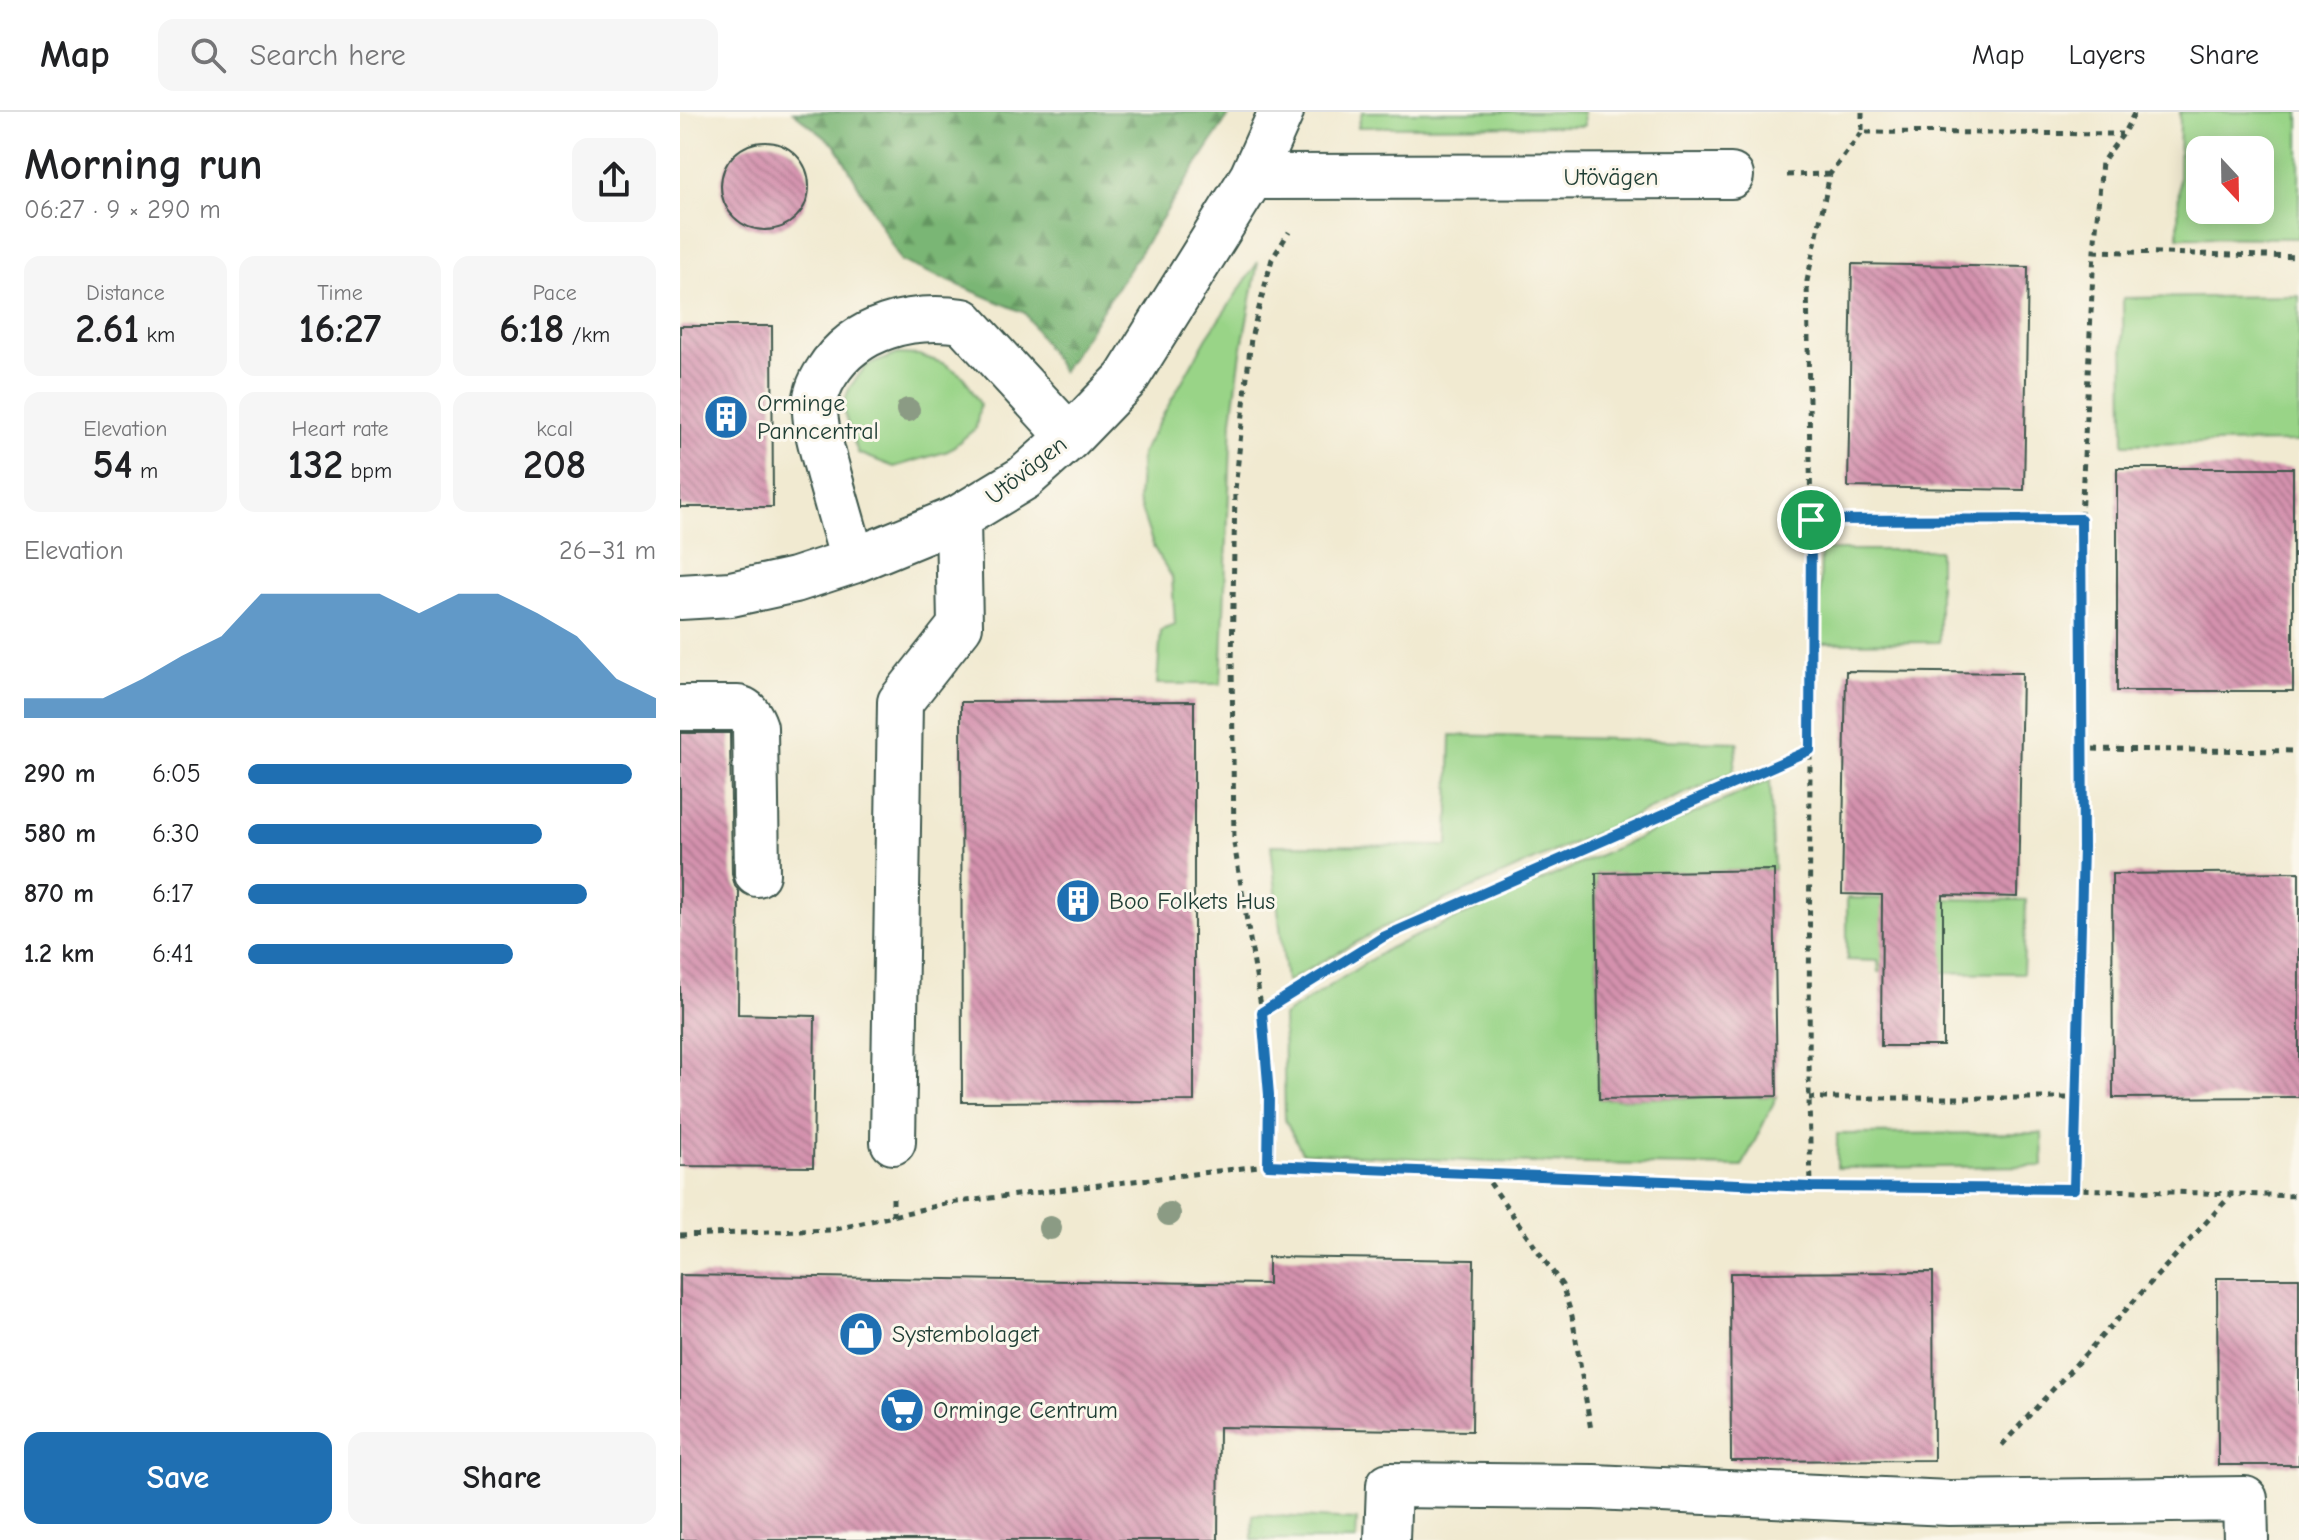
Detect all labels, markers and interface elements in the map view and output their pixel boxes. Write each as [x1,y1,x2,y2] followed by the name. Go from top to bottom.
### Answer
[158,19,718,91] search box
[40,33,110,77] text: Map
[186,33,230,77] icon: search
[250,38,406,73] text: Search here
[1972,39,2025,71] text: Map
[2069,39,2145,71] text: Layers
[2189,39,2259,71] text: Share
[2186,136,2274,224] north arrow
[2186,136,2274,224] map controls
[572,138,656,222] button: share
[24,139,263,190] text: Morning run
[1563,163,1659,191] street label: Utövägen
[24,195,221,225] text: 06:27 · 9 × 290 m
[86,280,165,306] text: Distance
[317,280,363,306] text: Time
[532,280,577,306] text: Pace
[75,306,139,352] text: 2.61
[299,306,381,352] text: 16:27
[499,306,564,352] text: 6:18
[139,322,175,348] text: km
[564,322,610,348] text: /km
[757,389,879,445] place label: Orminge Panncentral
[702,393,750,441] building icon: Orminge Panncentral
[83,416,167,442] text: Elevation
[291,416,388,442] text: Heart rate
[536,416,573,442] text: kcal
[980,430,1072,510] street label: Utövägen
[93,442,133,488] text: 54
[288,442,343,488] text: 132
[523,442,586,488] text: 208
[133,458,158,484] text: m
[343,458,392,484] text: bpm
[1777,486,1845,554] pin
[1789,498,1833,542] icon: arrive
[24,536,124,566] text: Elevation
[559,536,656,566] text: 26–31 m
[24,759,95,789] text: 290 m
[152,759,201,789] text: 6:05
[24,819,96,849] text: 580 m
[152,819,200,849] text: 6:30
[1054,877,1102,925] building icon: Boo Folkets Hus
[24,879,94,909] text: 870 m
[152,879,193,909] text: 6:17
[1109,887,1275,915] place label: Boo Folkets Hus
[24,939,95,969] text: 1.2 km
[152,939,194,969] text: 6:41
[837,1310,885,1358] shop icon: Systembolaget
[892,1320,1040,1348] place label: Systembolaget
[878,1386,926,1434] supermarket icon: Orminge Centrum
[933,1396,1118,1424] place label: Orminge Centrum
[24,1432,332,1524] button: Save
[348,1432,656,1524] button: Share

